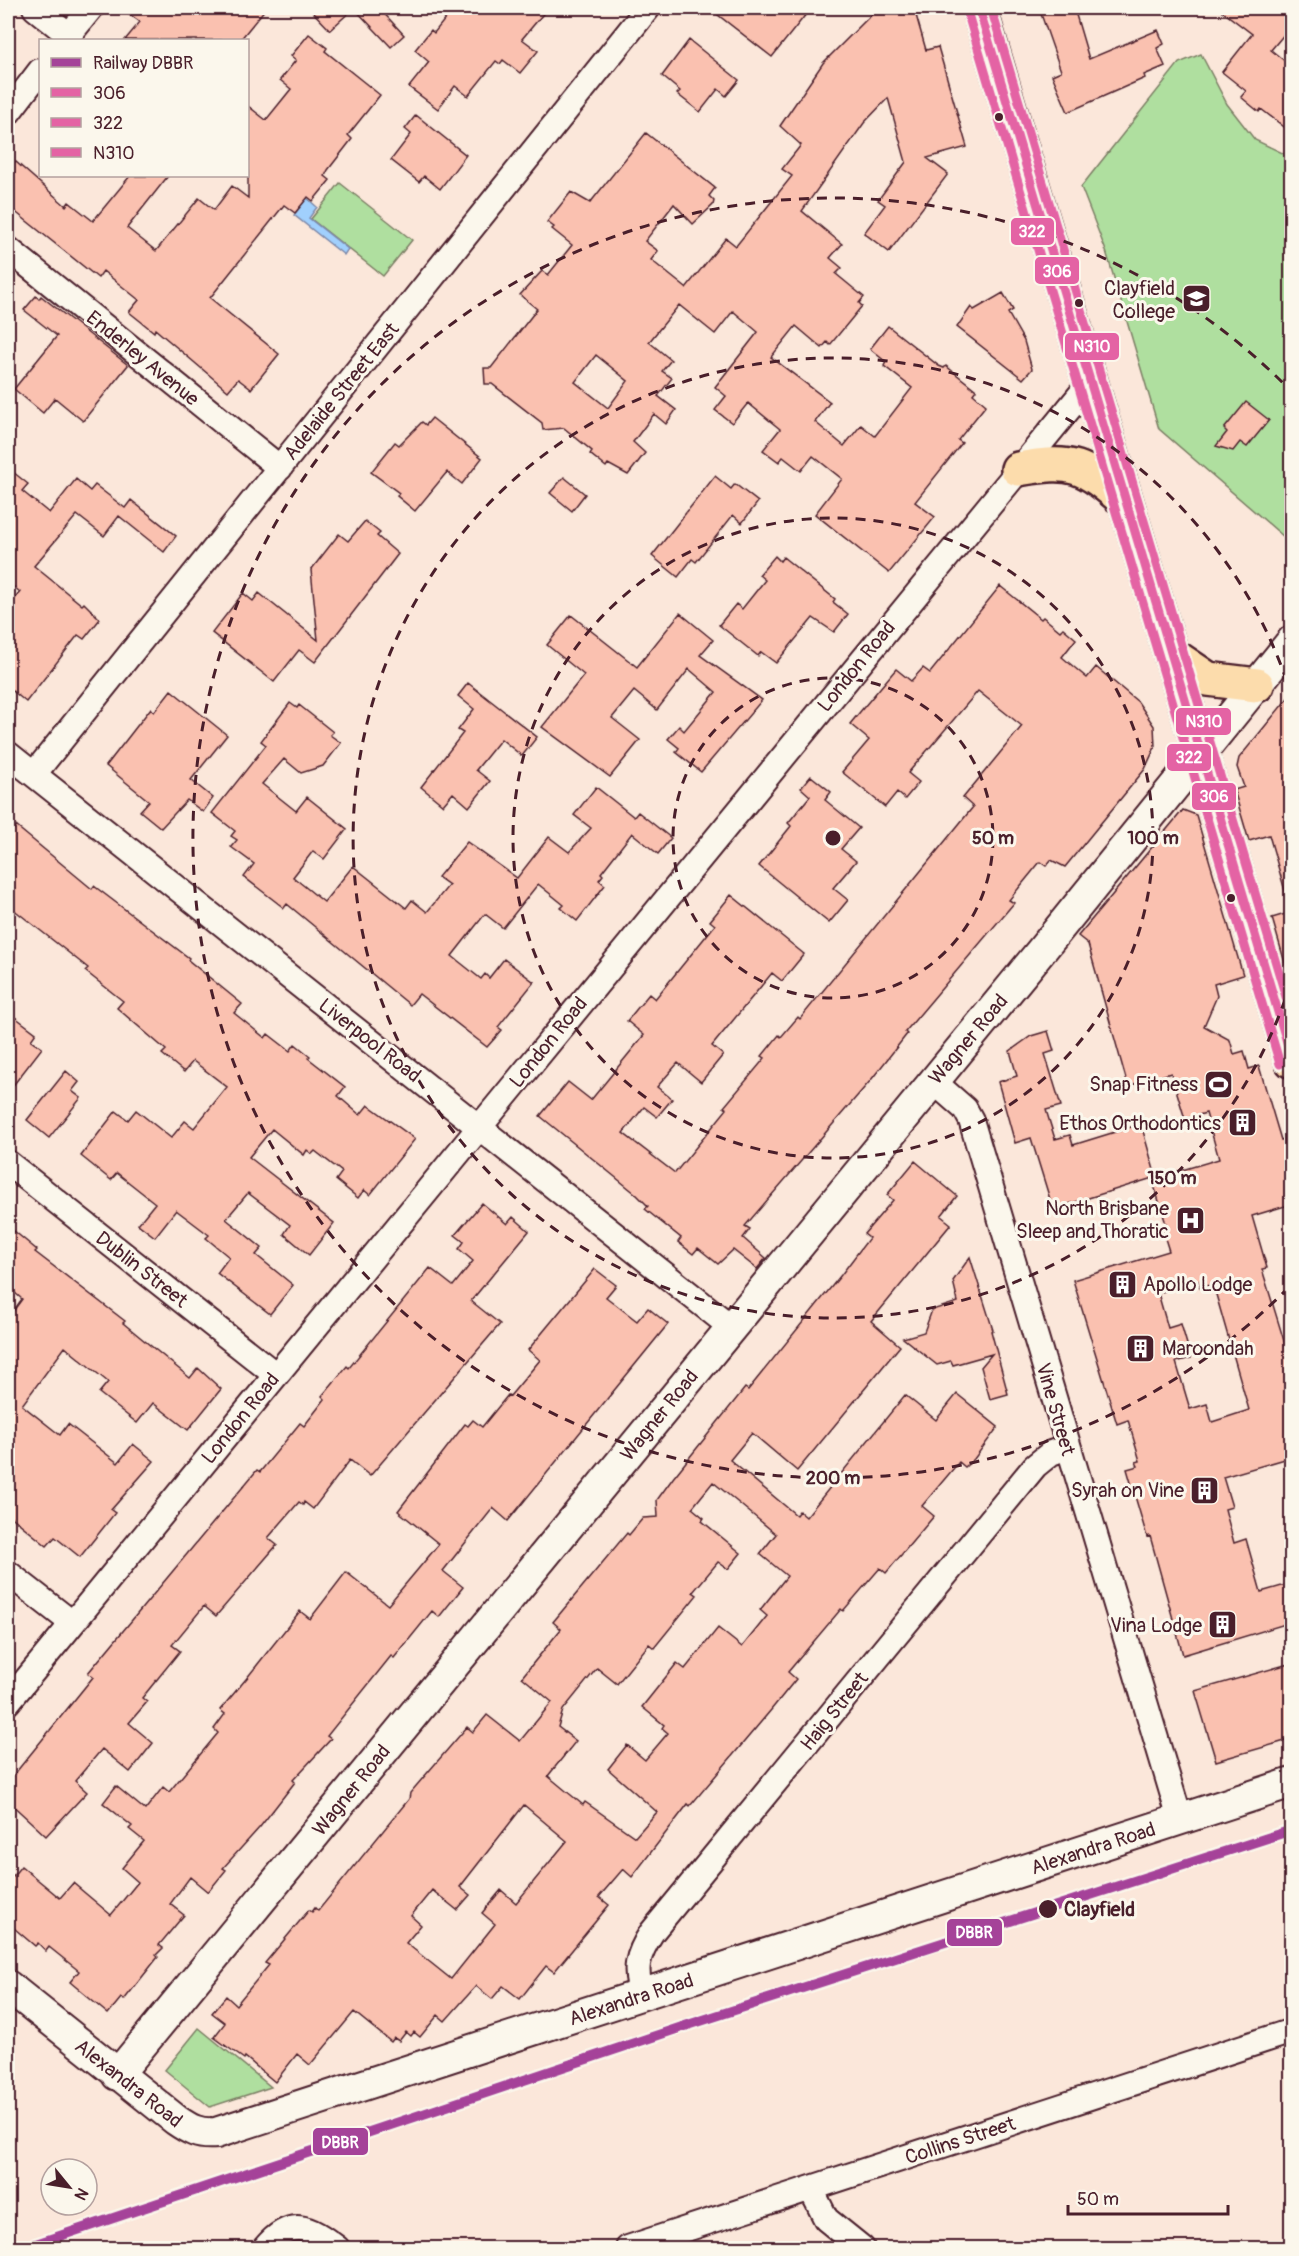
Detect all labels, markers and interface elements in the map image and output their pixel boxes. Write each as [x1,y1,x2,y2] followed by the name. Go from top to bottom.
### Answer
[39,39,249,177] legend
[93,52,193,75] text: Railway DBBR
[93,82,126,105] text: 306
[993,111,1005,123] unlabelled marker
[93,112,123,135] text: 322
[93,142,135,165] text: N310
[1010,217,1055,246] line badge: 322
[1019,222,1045,242] text: 322
[1034,256,1080,285] line badge: 306
[1042,262,1072,282] text: 306
[1104,276,1175,324] place label: Clayfield College
[1180,283,1212,315] school or university icon: Clayfield College
[1073,297,1085,309] unlabelled marker
[81,305,204,412] street label: Enderley Avenue
[278,317,405,465] street label: Adelaide Street East
[1064,332,1120,361] line badge: N310
[1074,337,1111,357] text: N310
[812,616,901,717] street label: London Road
[1175,707,1232,736] line badge: N310
[1186,712,1223,732] text: N310
[1166,743,1212,772] line badge: 322
[1176,748,1202,768] text: 322
[1191,782,1237,811] line badge: 306
[1199,787,1229,807] text: 306
[972,827,1014,850] text: 50 m
[1127,827,1179,850] text: 100 m
[823,828,843,848] centre of rings
[1225,892,1237,904] unlabelled marker
[923,989,1013,1090] street label: Wagner Road
[504,992,593,1093] street label: London Road
[314,993,426,1088] street label: Liverpool Road
[1203,1068,1235,1100] sports icon: Snap Fitness
[1089,1072,1198,1097] place label: Snap Fitness
[1226,1107,1258,1139] building icon: Ethos Orthodontics
[1059,1111,1221,1136] place label: Ethos Orthodontics
[1148,1167,1197,1190] text: 150 m
[1016,1196,1169,1244] place label: North Brisbane Sleep and Thoratic
[1174,1204,1206,1236] hospital icon: North Brisbane Sleep and Thoratic
[91,1226,193,1314] street label: Dublin Street
[1106,1268,1138,1300] building icon: Apollo Lodge
[1143,1272,1253,1297] place label: Apollo Lodge
[1125,1332,1157,1364] building icon: Maroondah
[1162,1336,1254,1361] place label: Maroondah
[1030,1360,1081,1459] street label: Vine Street
[615,1364,704,1466] street label: Wagner Road
[196,1368,285,1469] street label: London Road
[806,1467,860,1490] text: 200 m
[1189,1474,1221,1506] building icon: Syrah on Vine
[1071,1478,1184,1503] place label: Syrah on Vine
[1207,1609,1239,1641] building icon: Vina Lodge
[1110,1613,1202,1638] place label: Vina Lodge
[795,1666,874,1756] street label: Haig Street
[307,1739,396,1841] street label: Wagner Road
[1028,1817,1159,1880] street label: Alexandra Road
[1064,1897,1135,1922] place label: Clayfield
[1037,1898,1059,1920] marker: Clayfield
[946,1918,1003,1947] line badge: DBBR
[955,1923,993,1943] text: DBBR
[566,1968,697,2031] street label: Alexandra Road
[70,2034,187,2133] street label: Alexandra Road
[902,2111,1019,2170] street label: Collins Street
[312,2127,369,2156] line badge: DBBR
[321,2133,359,2153] text: DBBR
[39,2157,99,2217] north arrow
[1068,2178,1228,2216] scale bar
[70,2184,92,2204] text: N
[1077,2188,1119,2211] text: 50 m

